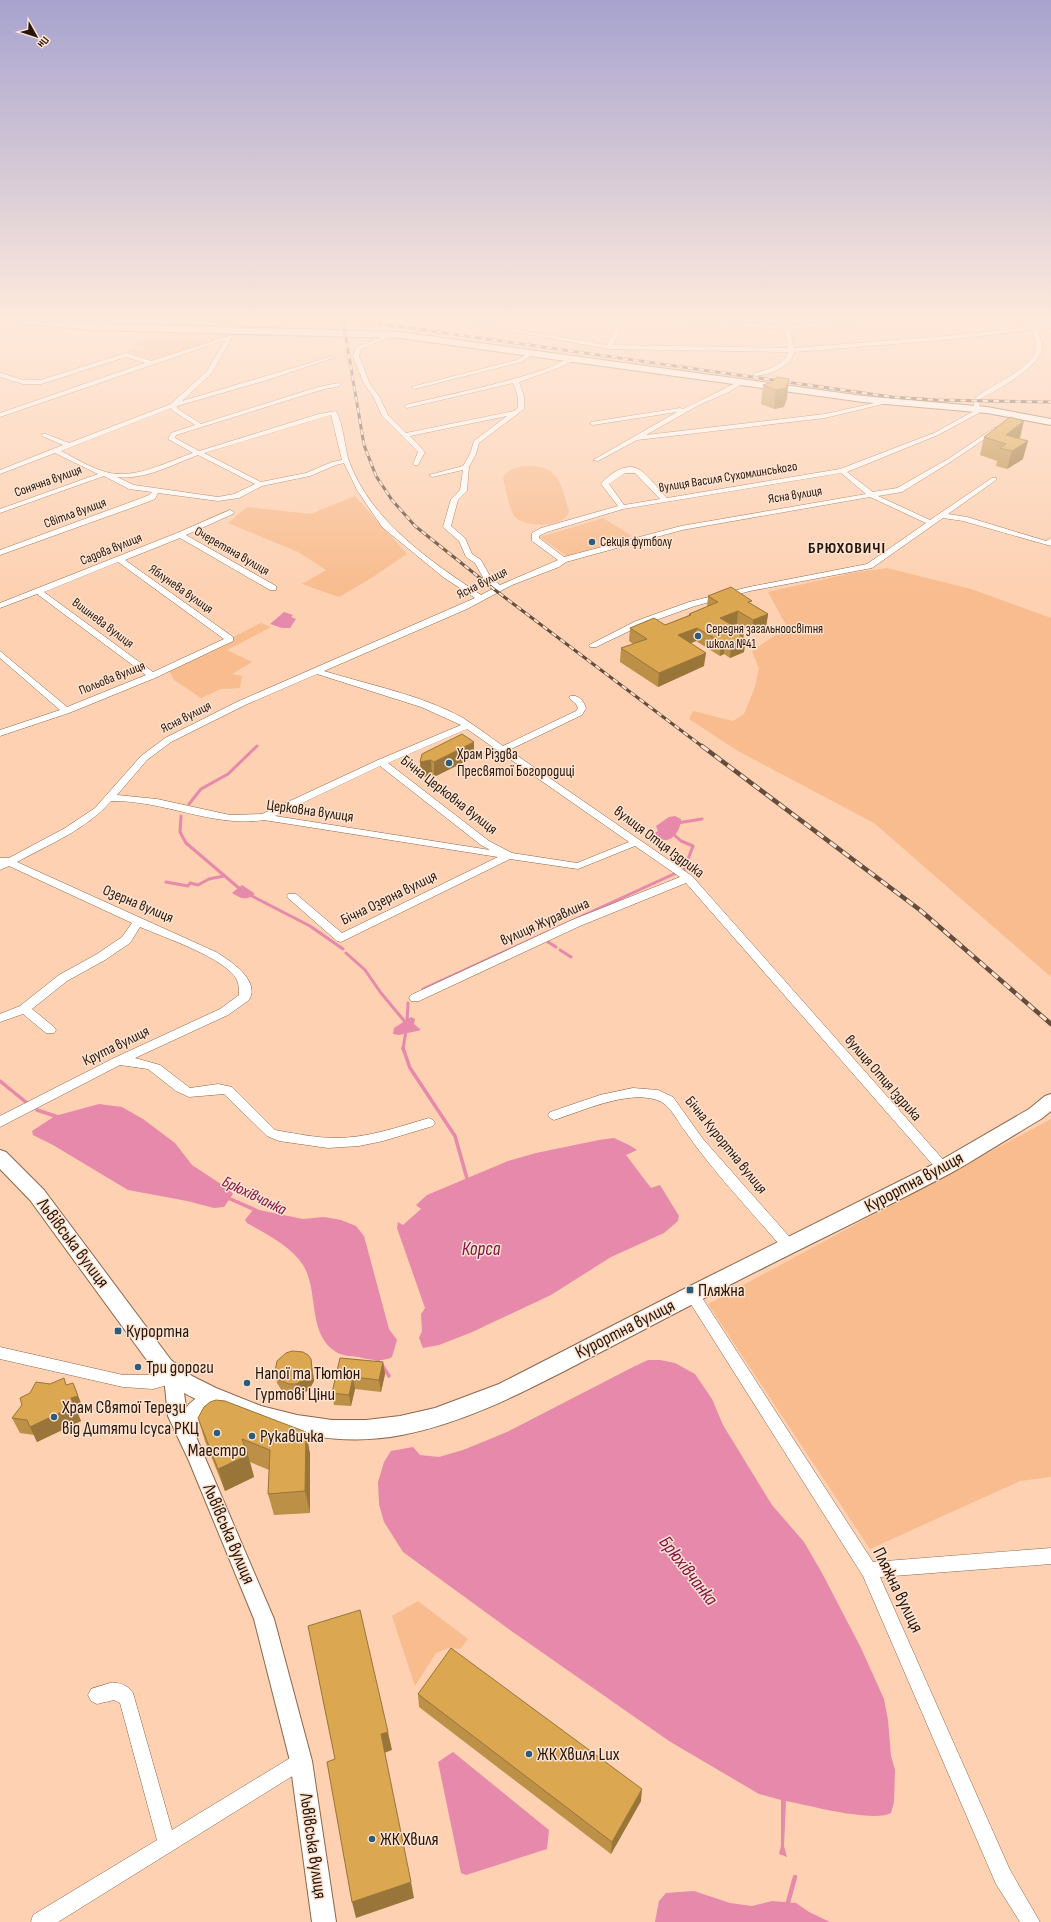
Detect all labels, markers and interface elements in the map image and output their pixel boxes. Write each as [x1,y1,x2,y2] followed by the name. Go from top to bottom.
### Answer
[16,16,56,56] north arrow
[35,34,52,50] text: Пн
[658,458,798,496] street label: вулиця Василя Сухомлинського
[12,461,84,501] street label: Сонячна вулиця
[767,483,823,507] street label: Ясна вулиця
[42,494,108,532] street label: Світла вулиця
[191,523,273,579] street label: Очеретяна вулиця
[78,529,144,569] street label: Садова вулиця
[600,534,672,550] place label: Секція футболу
[587,537,597,547] marker: Секція футболу
[808,539,886,558] district label: БРЮХОВИЧІ
[146,561,216,617] street label: Яблунева вулиця
[454,564,510,602] street label: Ясна вулиця
[69,595,137,651] street label: Вишнева вулиця
[706,621,823,652] place label: Середня загальноосвітня школа №41
[693,631,703,641] marker: Середня загальноосвітня школа №41
[76,657,148,699] street label: Польова вулиця
[158,698,214,736] street label: Ясна вулиця
[456,745,575,781] place label: Храм Різдва Пресвятої Богородиці
[397,751,501,839] street label: Бічна Церковна вулиця
[444,758,454,768] marker: Храм Різдва Пресвятої Богородиці
[265,795,355,827] street label: Церковна вулиця
[610,802,708,882] street label: вулиця Отця Іздрика
[338,866,440,930] street label: Бічна Озерна вулиця
[100,881,176,927] street label: Озерна вулиця
[498,894,593,950] street label: вулиця Журавлина
[79,1022,153,1070] street label: Крута вулиця
[840,1031,926,1125] street label: вулиця Отця Іздрика
[681,1092,771,1198] street label: Бічна Курортна вулиця
[861,1147,967,1217] street label: Курортна вулиця
[219,1172,290,1220] water label: Брюхівчанка
[32,1193,113,1292] street label: Львівська вулиця
[462,1238,501,1261] water label: Корса
[698,1280,745,1301] place label: Пляжна
[685,1285,695,1295] marker: Пляжна
[572,1295,678,1363] street label: Курортна вулиця
[126,1321,189,1342] place label: Курортна
[113,1326,123,1336] marker: Курортна
[146,1357,214,1378] place label: Три дороги
[133,1362,143,1372] marker: Три дороги
[255,1363,360,1405] place label: Напої та Тютюн Гуртові Ціни
[242,1378,252,1388] marker: Напої та Тютюн Гуртові Ціни
[61,1397,199,1439] place label: Храм Святої Терези від Дитяти Ісуса РКЦ
[49,1412,59,1422] marker: Храм Святої Терези від Дитяти Ісуса РКЦ
[260,1426,324,1447] place label: Рукавичка
[212,1428,222,1438] marker: Маестро
[247,1431,257,1441] marker: Рукавичка
[188,1440,246,1461] place label: Маестро
[198,1480,260,1587] street label: Львівська вулиця
[654,1532,722,1611] water label: Брюхівчанка
[868,1544,928,1636] street label: Пляжна вулиця
[537,1744,620,1765] place label: ЖК Хвиля Lux
[524,1749,534,1759] marker: ЖК Хвиля Lux
[295,1791,331,1900] street label: Львівська вулиця
[380,1829,439,1850] place label: ЖК Хвиля
[367,1834,377,1844] marker: ЖК Хвиля

